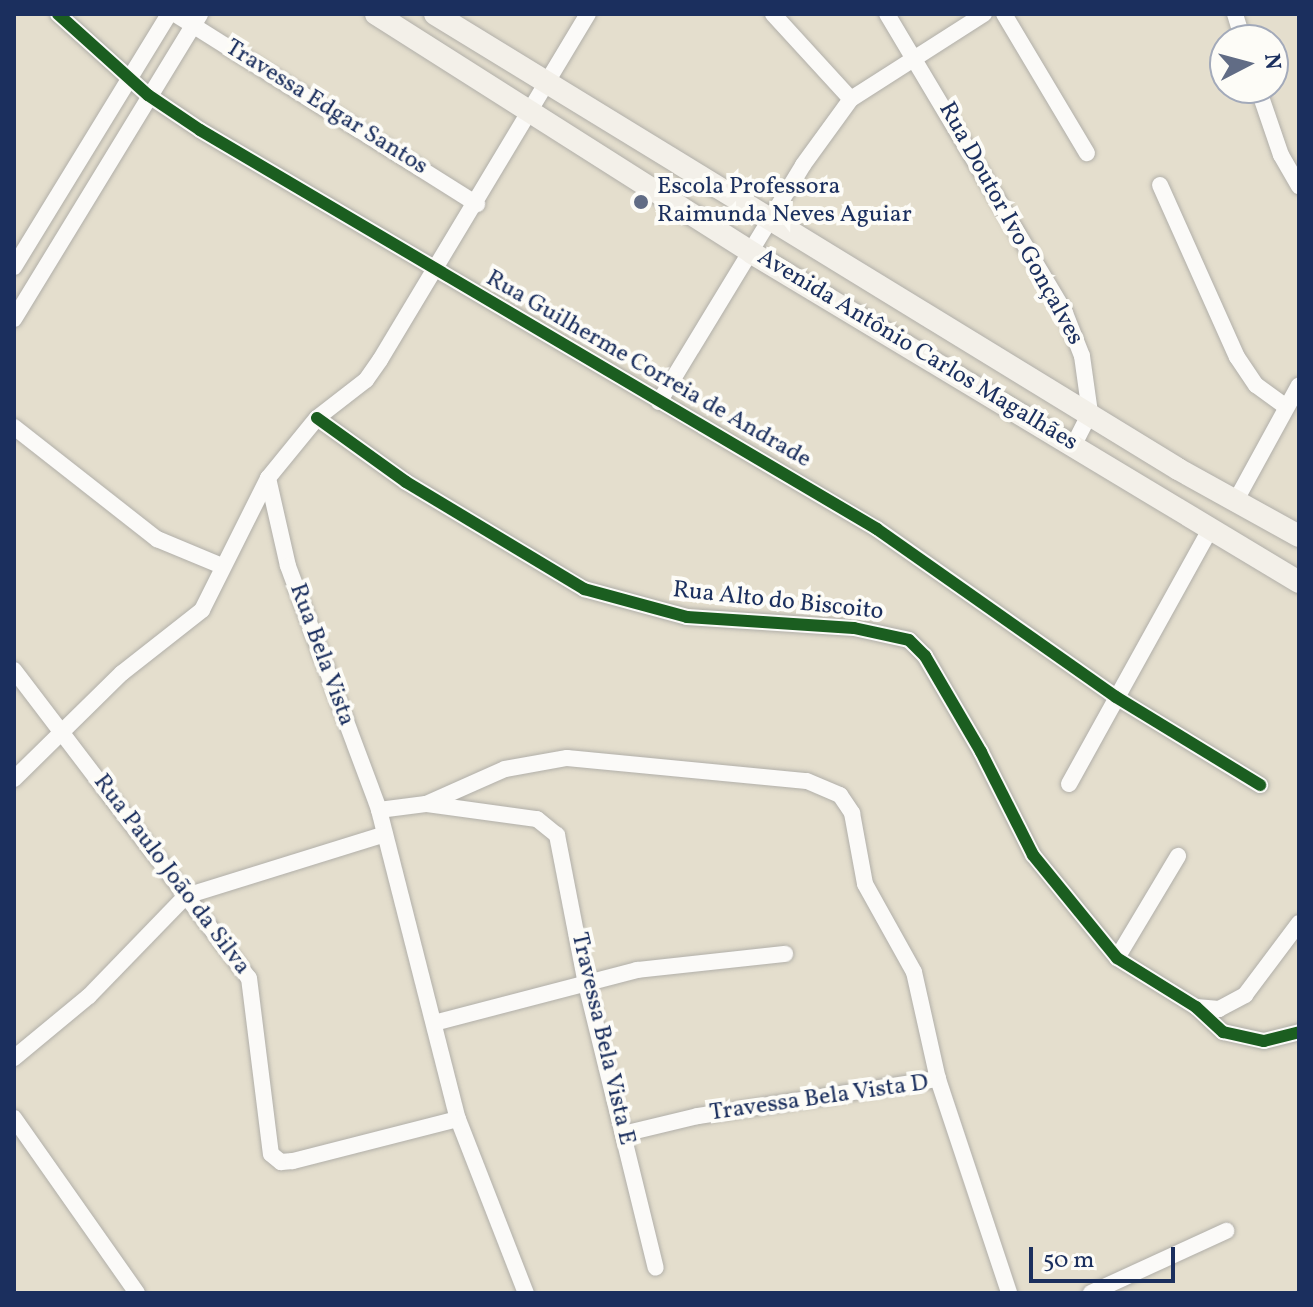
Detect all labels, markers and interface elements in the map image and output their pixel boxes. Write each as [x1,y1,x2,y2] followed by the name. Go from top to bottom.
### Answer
[1209,24,1289,104] north arrow
[219,34,433,182] street label: Travessa Edgar Santos
[1255,52,1288,71] text: N
[931,97,1089,351] street label: Rua Doutor Ivo Gonçalves
[657,174,912,230] place label: Escola Professora Raimunda Neves Aguiar
[632,193,650,211] marker: Escola Professora Raimunda Neves Aguiar
[752,244,1082,458] street label: Avenida Antônio Carlos Magalhães
[480,265,816,475] street label: Rua Guilherme Correia de Andrade
[671,577,885,627] street label: Rua Alto do Biscoito
[282,580,360,730] street label: Rua Bela Vista
[86,769,256,981] street label: Rua Paulo João da Silva
[563,930,641,1148] street label: Travessa Bela Vista E
[707,1069,931,1129] street label: Travessa Bela Vista D
[1033,1231,1179,1281] scale bar
[1043,1244,1095,1278] text: 50 m

